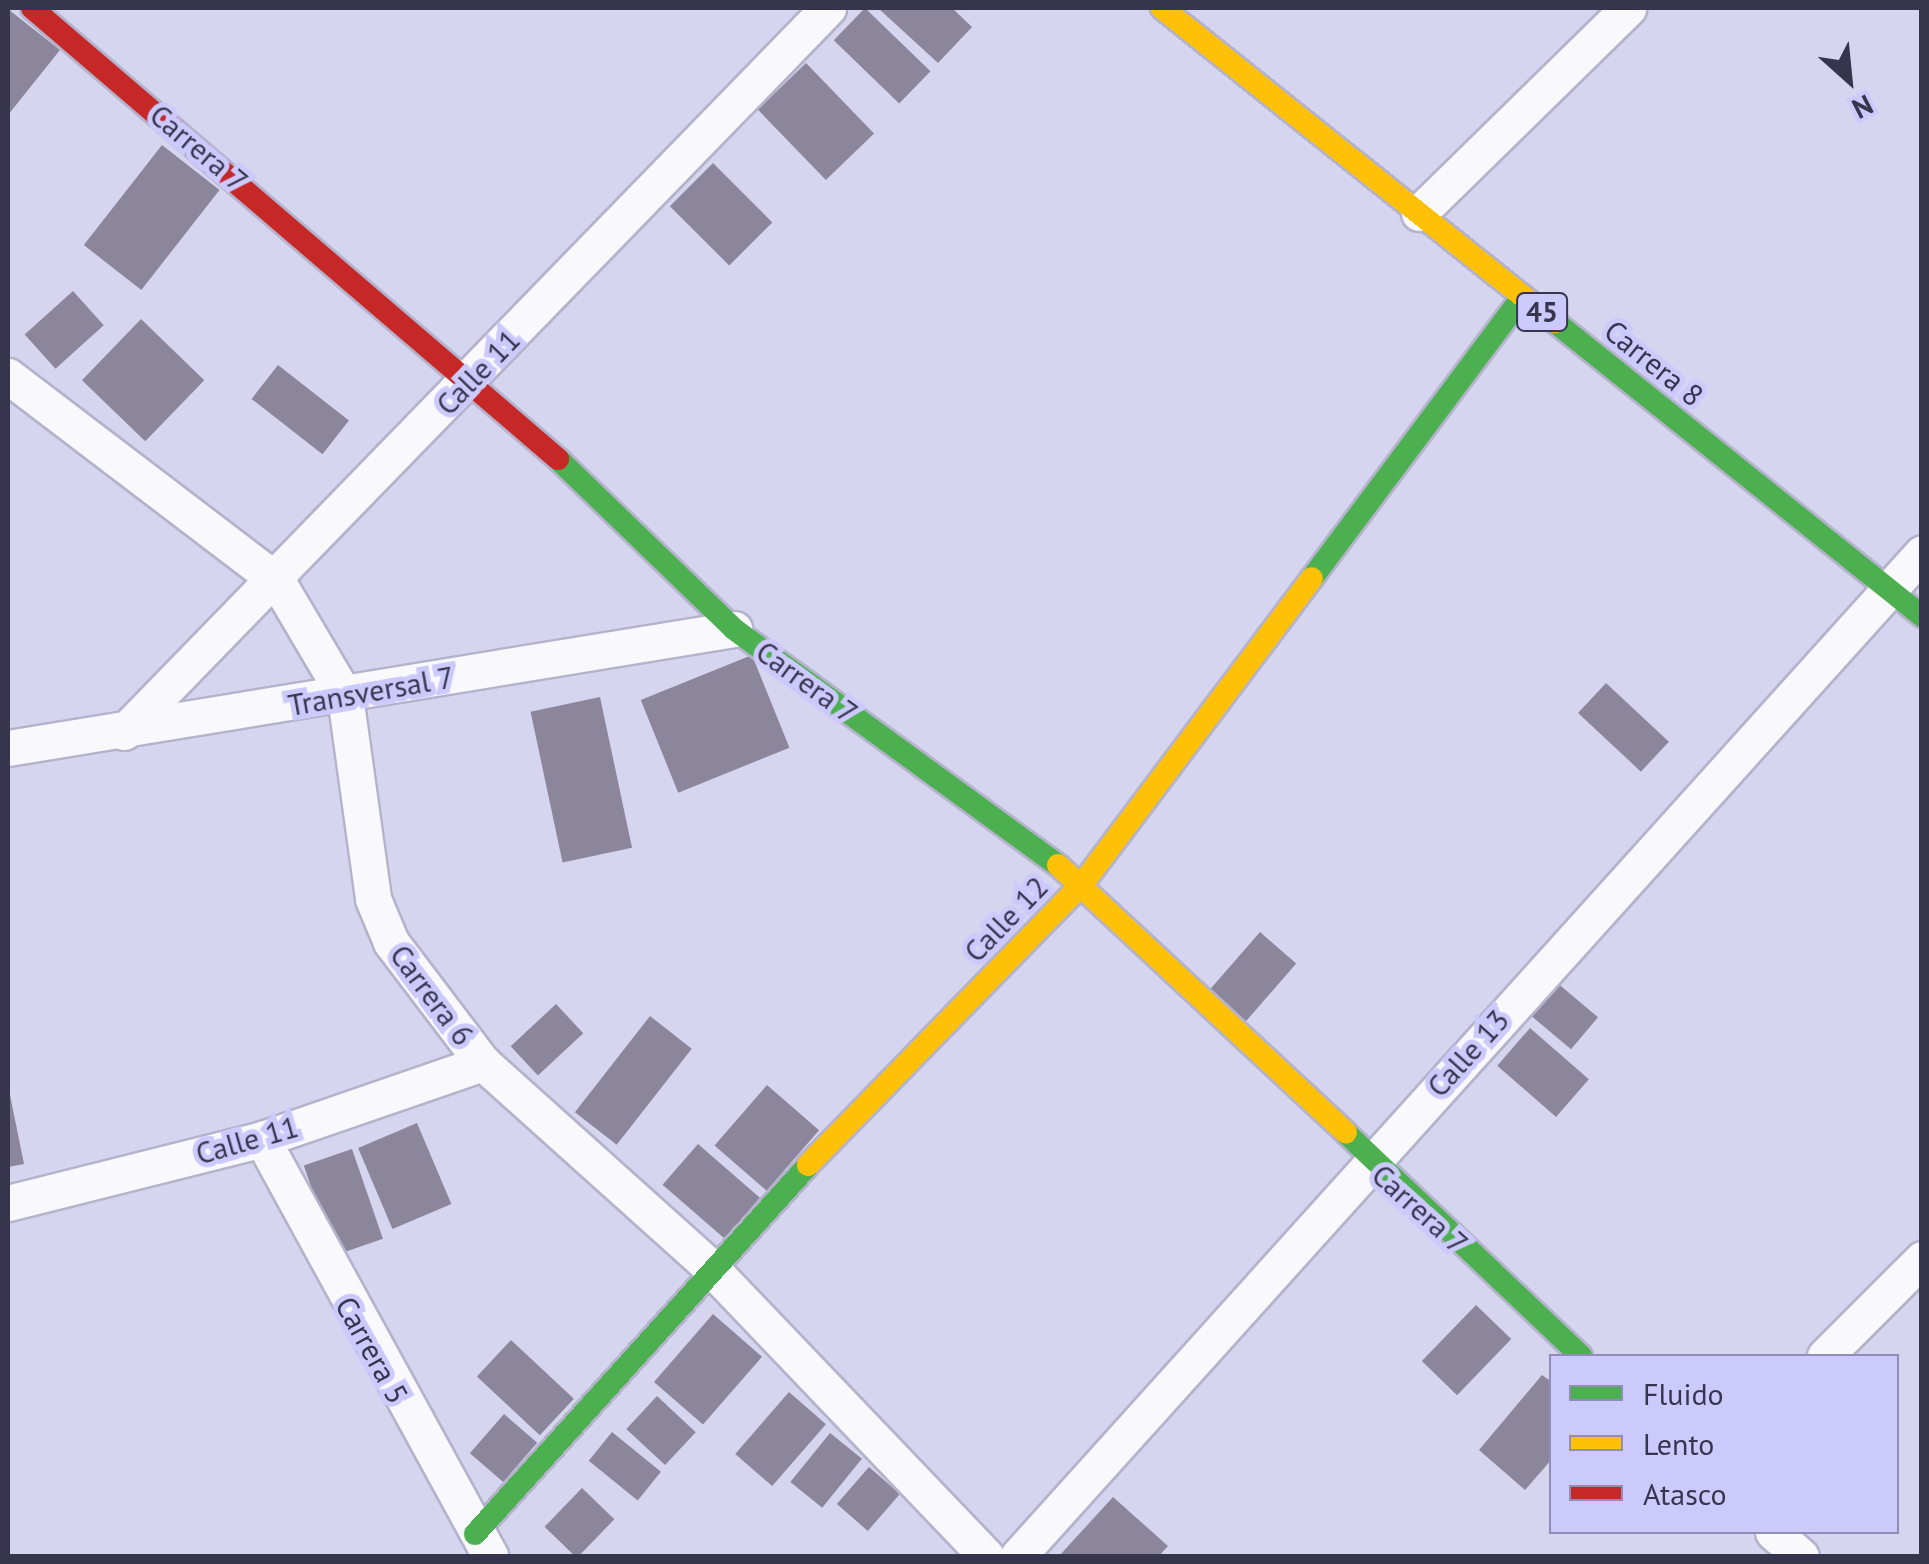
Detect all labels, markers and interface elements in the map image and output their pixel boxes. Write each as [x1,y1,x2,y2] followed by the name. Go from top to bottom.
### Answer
[1799,30,1899,130] north arrow
[1846,87,1879,128] text: N
[143,97,255,199] street label: Carrera 7
[1514,289,1570,335] road number: 45
[1597,312,1711,414] street label: Carrera 8
[429,322,527,422] street label: Calle 11
[749,633,865,731] street label: Carrera 7
[285,659,457,723] street label: Transversal 7
[957,869,1055,969] street label: Calle 12
[383,938,481,1052] street label: Carrera 6
[1420,1002,1516,1104] street label: Calle 13
[192,1108,302,1172] street label: Calle 11
[1365,1157,1475,1261] street label: Carrera 7
[328,1290,416,1410] street label: Carrera 5
[1549,1354,1899,1534] legend
[1643,1374,1724,1413] text: Fluido
[1643,1424,1714,1463] text: Lento
[1643,1474,1727,1513] text: Atasco

